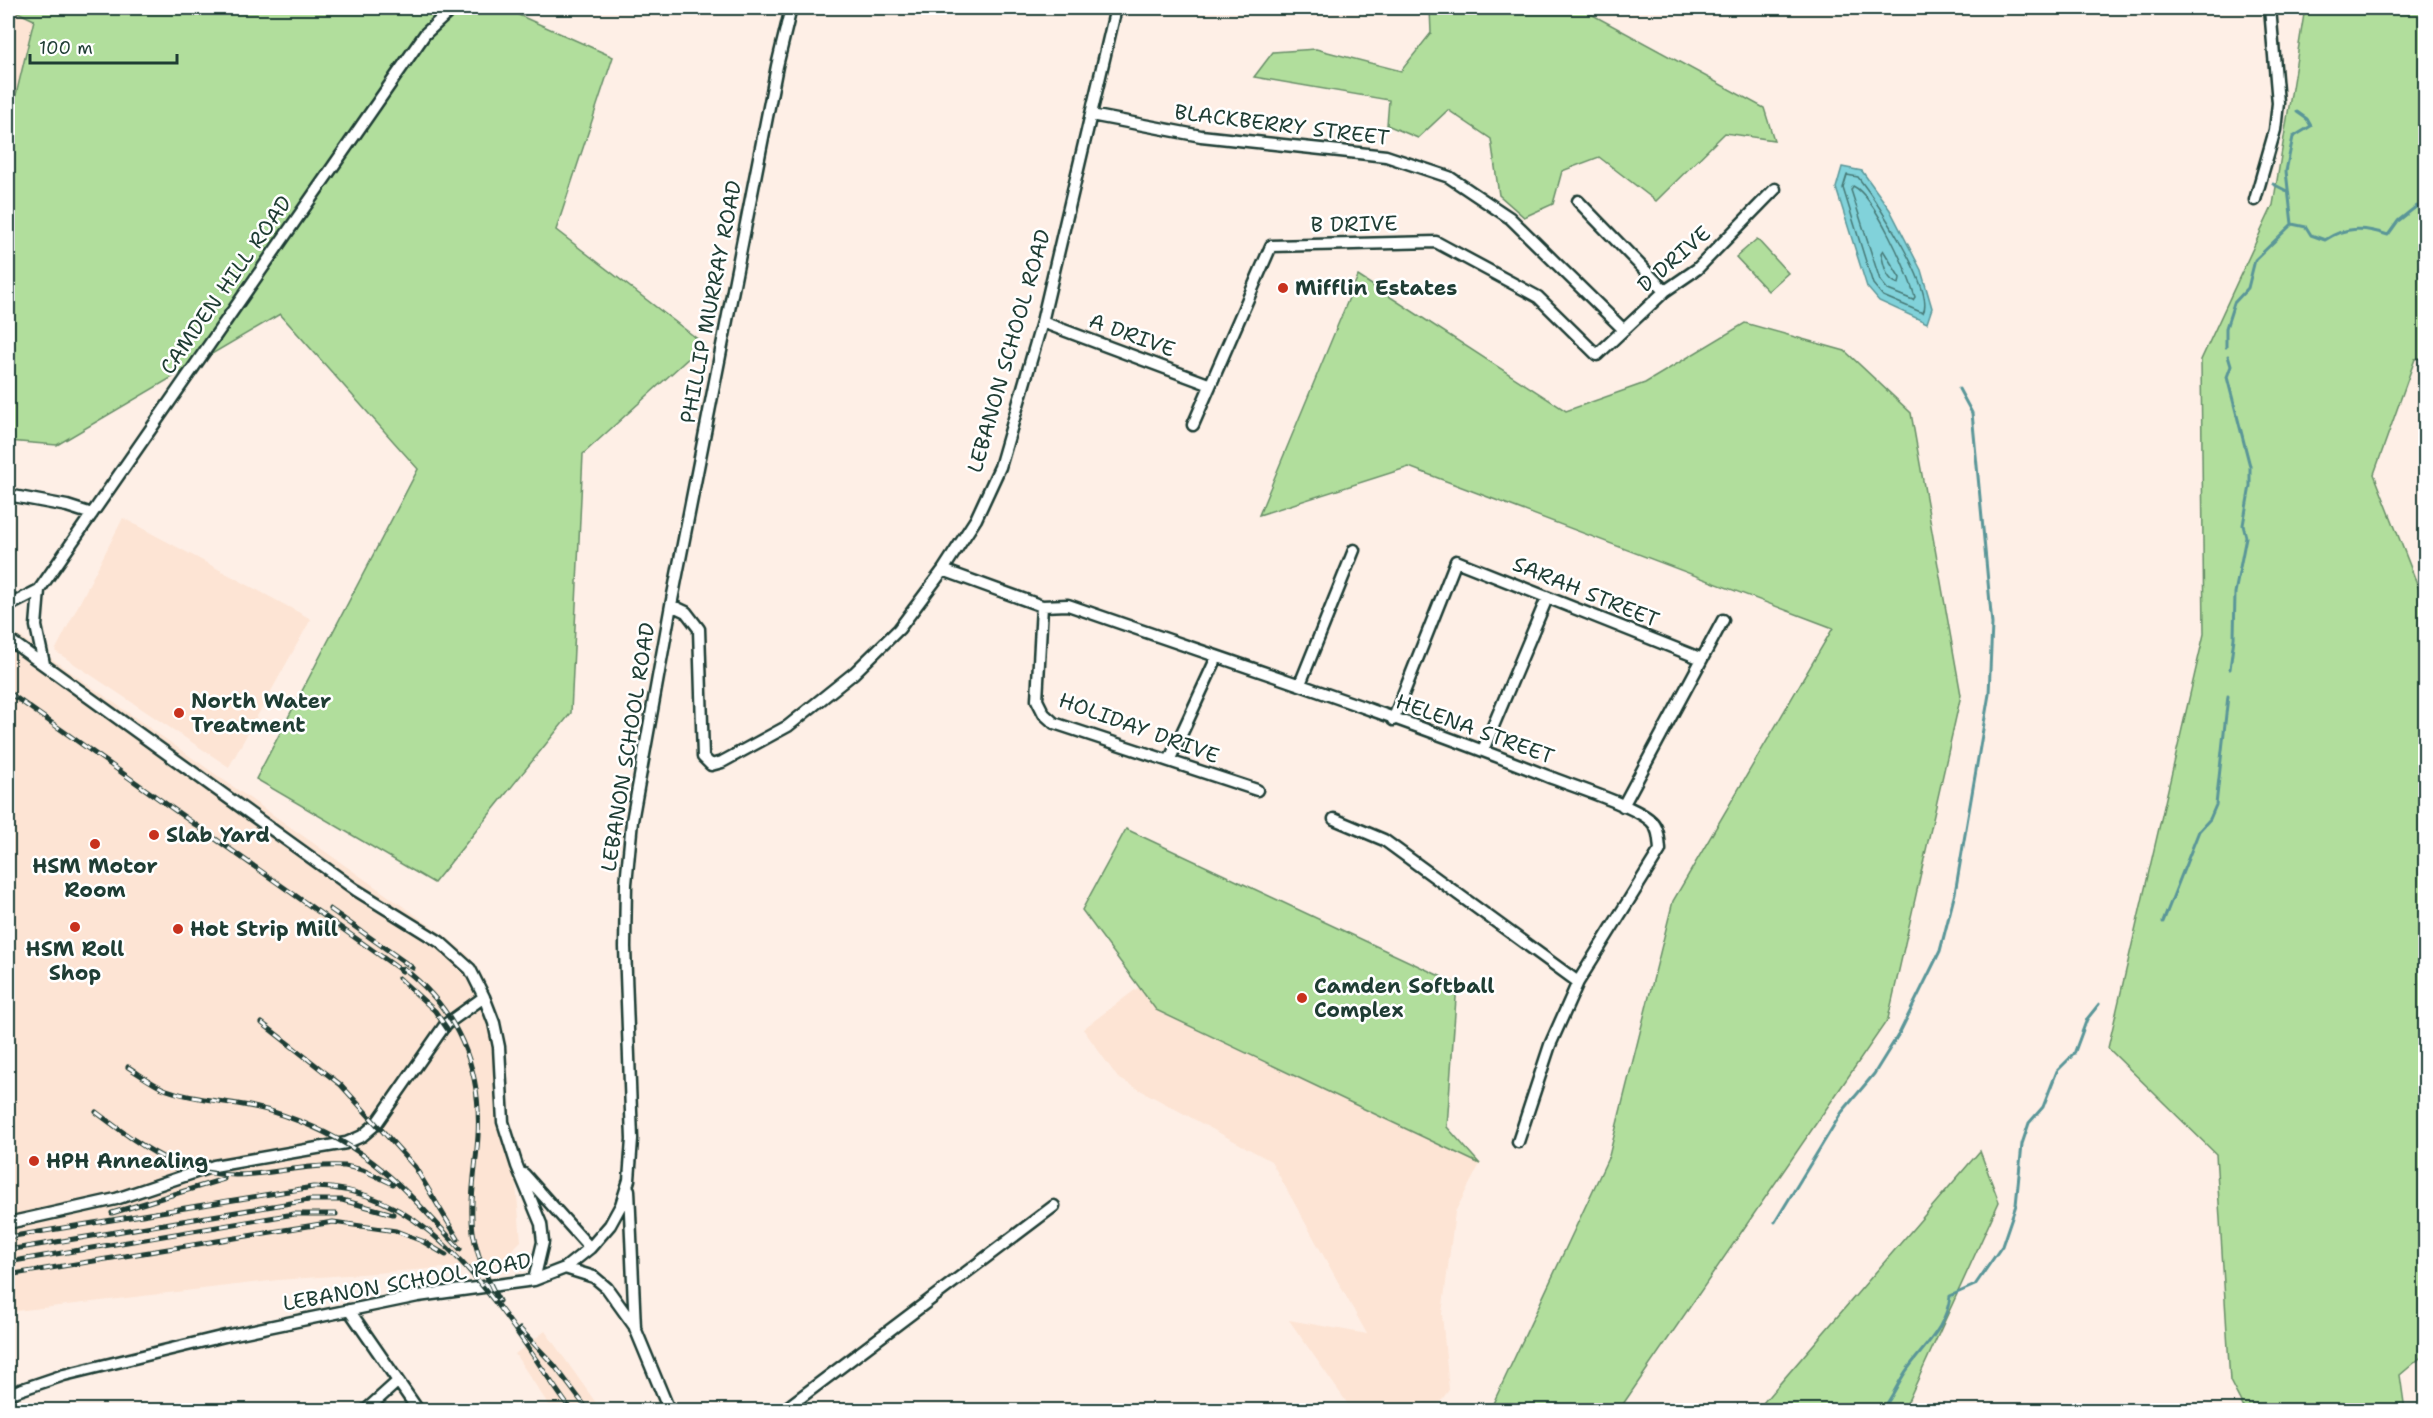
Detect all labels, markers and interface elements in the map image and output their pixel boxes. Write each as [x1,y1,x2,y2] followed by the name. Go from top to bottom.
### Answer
[30,27,177,65] scale bar
[39,36,93,60] text: 100 m
[1173,98,1391,152] street label: BLACKBERRY STREET
[674,178,748,426] street label: PHILLIP MURRAY ROAD
[154,190,298,380] street label: CAMDEN HILL ROAD
[1310,209,1398,239] street label: B DRIVE
[1631,219,1717,299] street label: D DRIVE
[961,226,1057,476] street label: LEBANON SCHOOL ROAD
[1295,274,1457,302] place label: Mifflin Estates
[1276,281,1290,295] marker: Mifflin Estates
[1085,306,1179,364] street label: A DRIVE
[1509,550,1663,634] street label: SARAH STREET
[594,620,662,874] street label: LEBANON SCHOOL ROAD
[1055,686,1223,770] street label: HOLIDAY DRIVE
[191,687,331,739] place label: North Water Treatment
[1392,687,1558,771] street label: HELENA STREET
[172,706,186,720] marker: North Water Treatment
[166,821,270,849] place label: Slab Yard
[147,828,161,842] marker: Slab Yard
[88,837,102,851] marker: HSM Motor Room
[32,852,158,904] place label: HSM Motor Room
[190,915,338,943] place label: Hot Strip Mill
[68,920,82,934] marker: HSM Roll Shop
[171,922,185,936] marker: Hot Strip Mill
[26,935,124,987] place label: HSM Roll Shop
[1314,972,1495,1024] place label: Camden Softball Complex
[1295,991,1309,1005] marker: Camden Softball Complex
[46,1147,208,1175] place label: HPH Annealing
[27,1154,41,1168] marker: HPH Annealing
[281,1246,533,1318] street label: LEBANON SCHOOL ROAD

